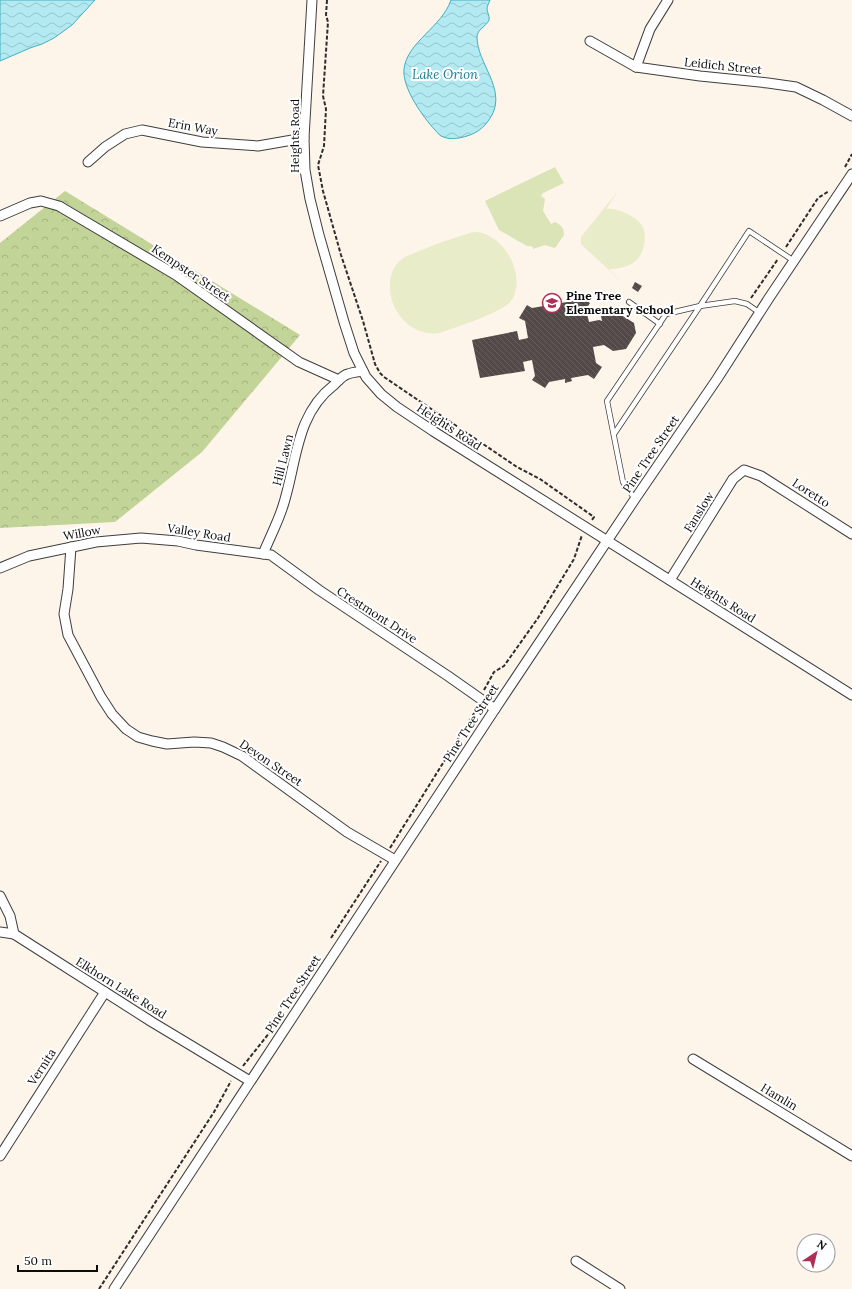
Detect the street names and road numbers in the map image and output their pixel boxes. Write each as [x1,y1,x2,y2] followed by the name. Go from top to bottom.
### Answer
[683,54,763,77] street label: Leidich Street
[287,99,302,173] street label: Heights Road
[167,115,220,138] street label: Erin Way
[149,241,234,305] street label: Kempster Street
[414,400,484,453] street label: Heights Road
[619,412,682,495] street label: Pine Tree Street
[269,433,296,487] street label: Hill Lawn
[790,475,833,510] street label: Loretto
[680,488,717,535] street label: Fanslow
[165,520,232,545] street label: Valley Road
[62,522,102,543] street label: Willow
[688,574,759,626] street label: Heights Road
[334,583,421,646] street label: Crestmont Drive
[440,680,502,765] street label: Pine Tree Street
[237,736,306,789] street label: Devon Street
[262,951,324,1036] street label: Pine Tree Street
[73,954,169,1022] street label: Elkhorn Lake Road
[24,1046,59,1089] street label: Vernita
[758,1080,800,1113] street label: Hamlin

